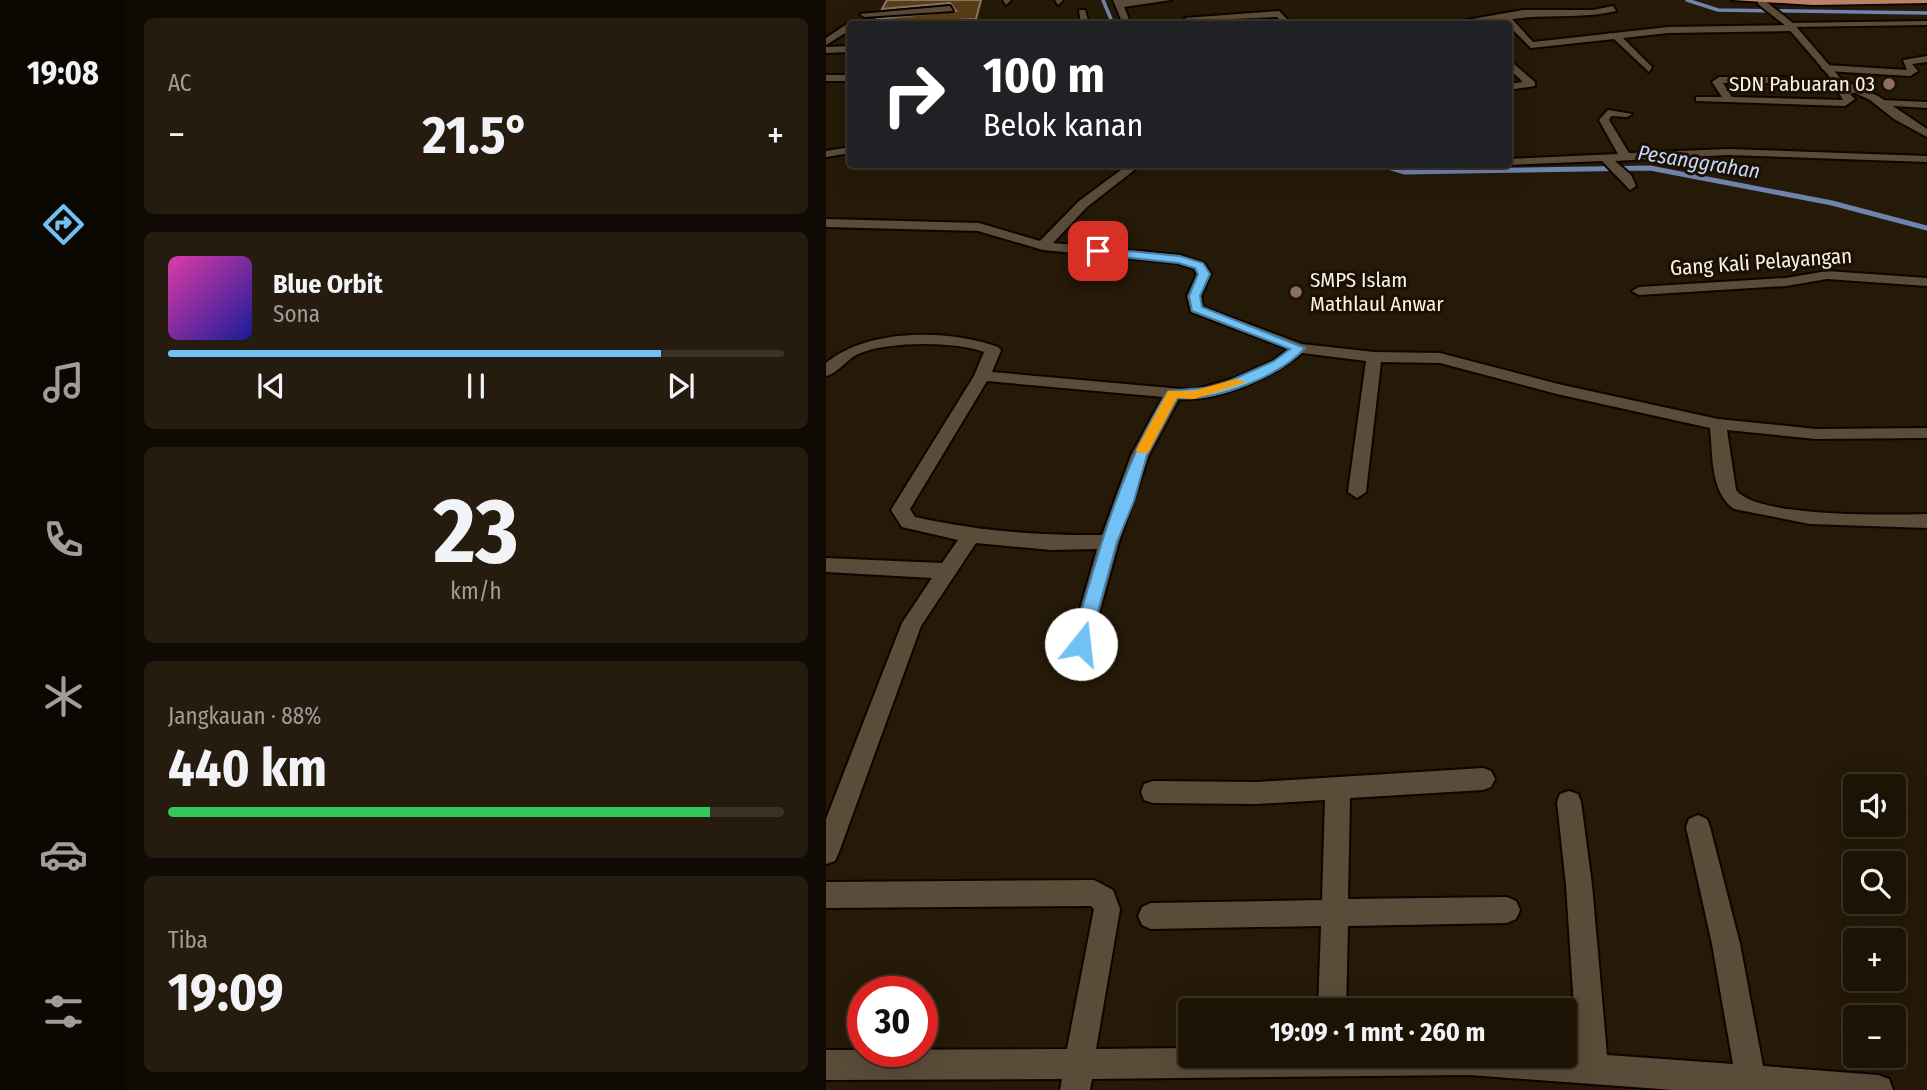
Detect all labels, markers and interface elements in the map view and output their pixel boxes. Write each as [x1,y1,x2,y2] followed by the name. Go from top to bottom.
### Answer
[983,46,1105,105] text: 100 m
[868,49,959,140] icon: right
[27,54,99,92] text: 19:08
[168,69,192,97] text: AC
[1729,71,1875,97] place label: SDN Pabuaran 03
[1881,76,1897,92] marker: SDN Pabuaran 03
[422,104,529,167] text: 21.5°
[983,106,1143,144] text: Belok kanan
[168,112,185,158] text: −
[767,112,784,158] text: +
[1636,140,1762,184] water label: Pesanggrahan
[39,200,88,249] icon: directions
[1068,221,1128,281] pin
[1079,232,1117,270] icon: arrive
[1669,243,1853,281] street label: Gang Kali Pelayangan
[1310,267,1444,317] place label: SMPS Islam Mathlaul Anwar
[273,269,383,300] text: Blue Orbit
[1288,284,1304,300] marker: SMPS Islam Mathlaul Anwar
[273,300,320,328] text: Sona
[39,358,88,407] icon: music
[252,367,290,405] icon: previous
[457,367,495,405] icon: pause
[662,367,700,405] icon: next
[433,477,519,586] text: 23
[39,515,88,564] icon: phone
[450,577,502,605] text: km/h
[1044,607,1118,681] position arrow
[39,672,88,721] icon: climate
[168,702,321,730] text: Jangkauan · 88%
[168,737,327,800] text: 440 km
[1843,774,1906,1068] map controls
[1843,774,1906,837] button: sound
[39,830,88,879] icon: car
[1843,851,1906,914] button: search
[168,926,208,954] text: Tiba
[1843,928,1906,991] button: +
[168,961,284,1024] text: 19:09
[847,976,938,1067] speed limit sign: 30
[39,987,88,1036] icon: filters
[1843,1005,1906,1068] button: −
[1270,1017,1485,1048] text: 19:09 · 1 mnt · 260 m

